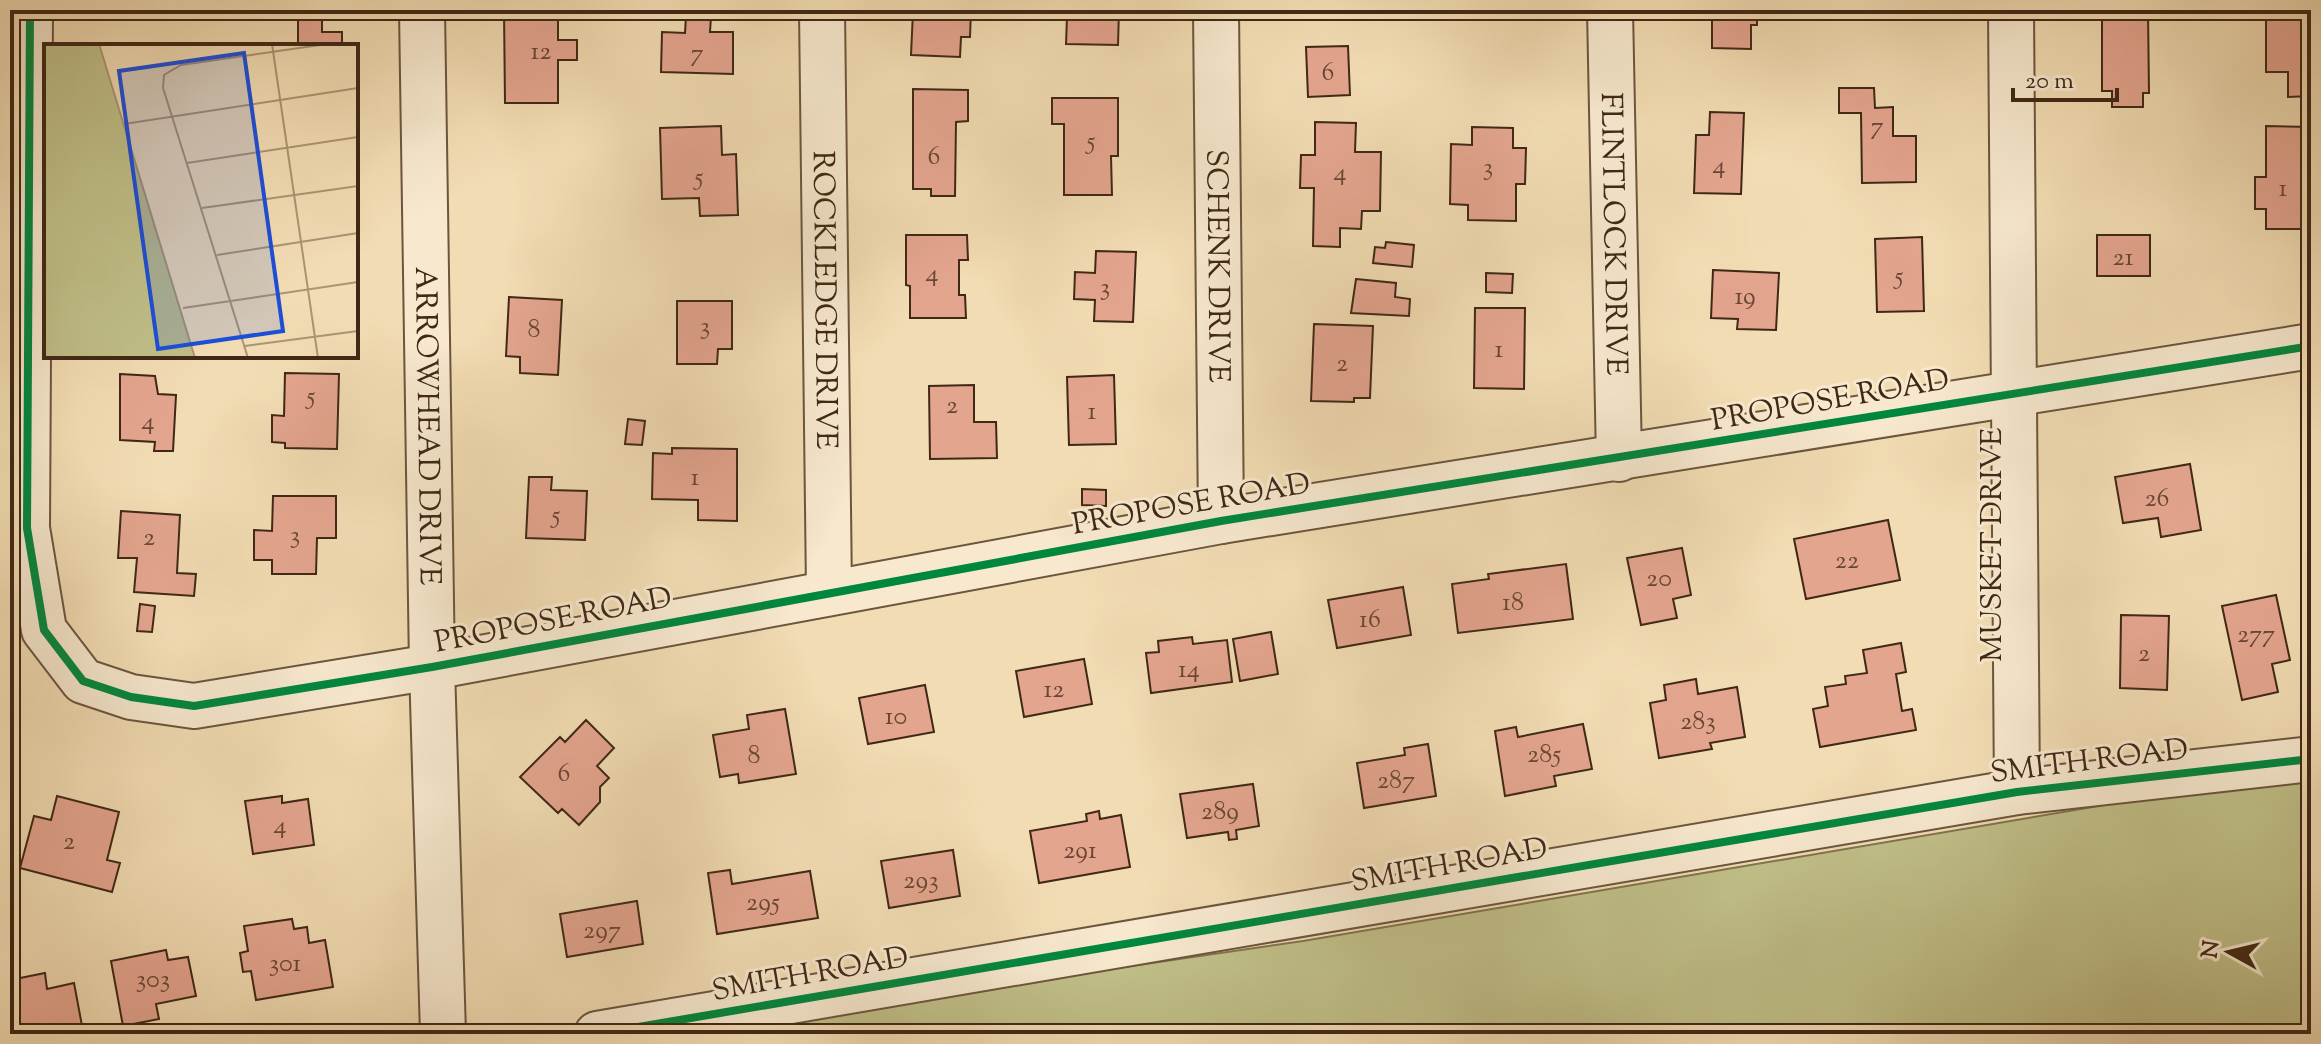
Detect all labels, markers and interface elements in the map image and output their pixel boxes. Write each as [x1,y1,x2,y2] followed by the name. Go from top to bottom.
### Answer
[530,34,552,71] house number: 12
[690,36,704,73] house number: 7
[44,44,358,358] inset map
[2013,52,2117,102] scale bar
[1322,55,1334,92] house number: 6
[2025,65,2074,99] text: 20 m
[1588,92,1636,376] street label: FLINTLOCK DRIVE
[1870,109,1884,146] house number: 7
[1085,124,1096,161] house number: 5
[928,139,940,176] house number: 6
[1712,148,1726,185] house number: 4
[1193,149,1239,383] street label: SCHENK DRIVE
[800,150,846,450] street label: ROCKLEDGE DRIVE
[1483,150,1493,187] house number: 3
[1333,155,1347,192] house number: 4
[693,160,704,197] house number: 5
[2279,171,2288,208] house number: 1
[2112,240,2134,277] house number: 21
[925,256,939,293] house number: 4
[1893,259,1904,296] house number: 5
[402,266,450,586] street label: ARROWHEAD DRIVE
[1100,270,1110,307] house number: 3
[1734,279,1756,316] house number: 19
[700,309,710,346] house number: 3
[527,312,541,349] house number: 8
[1495,332,1504,369] house number: 1
[1336,346,1348,383] house number: 2
[1708,359,1953,444] street label: PROPOSE ROAD
[305,379,316,416] house number: 5
[946,388,958,425] house number: 2
[1088,394,1097,431] house number: 1
[141,404,155,441] house number: 4
[1972,428,2015,662] street label: MUSKET DRIVE
[691,460,700,497] house number: 1
[1069,463,1314,548] street label: PROPOSE ROAD
[2144,481,2170,518] house number: 26
[550,498,561,535] house number: 5
[290,518,300,555] house number: 3
[143,520,155,557] house number: 2
[1835,543,1859,580] house number: 22
[1646,561,1672,598] house number: 20
[431,577,676,666] street label: PROPOSE ROAD
[1502,585,1524,622] house number: 18
[1359,602,1381,639] house number: 16
[2237,617,2275,654] house number: 277
[2138,636,2150,673] house number: 2
[1178,652,1200,689] house number: 14
[1043,672,1065,709] house number: 12
[885,699,907,736] house number: 10
[1680,704,1716,741] house number: 283
[1988,729,2191,796] street label: SMITH ROAD
[1527,737,1561,774] house number: 285
[747,738,761,775] house number: 8
[558,756,570,793] house number: 6
[1377,763,1415,800] house number: 287
[1201,794,1239,831] house number: 289
[273,808,287,845] house number: 4
[63,824,75,861] house number: 2
[1348,828,1551,905] street label: SMITH ROAD
[1063,833,1097,870] house number: 291
[903,863,939,900] house number: 293
[746,885,780,922] house number: 295
[2189,912,2269,992] north arrow
[583,913,621,950] house number: 297
[709,937,912,1014] street label: SMITH ROAD
[2195,938,2229,961] text: N
[269,946,301,983] house number: 301
[136,962,170,999] house number: 303

